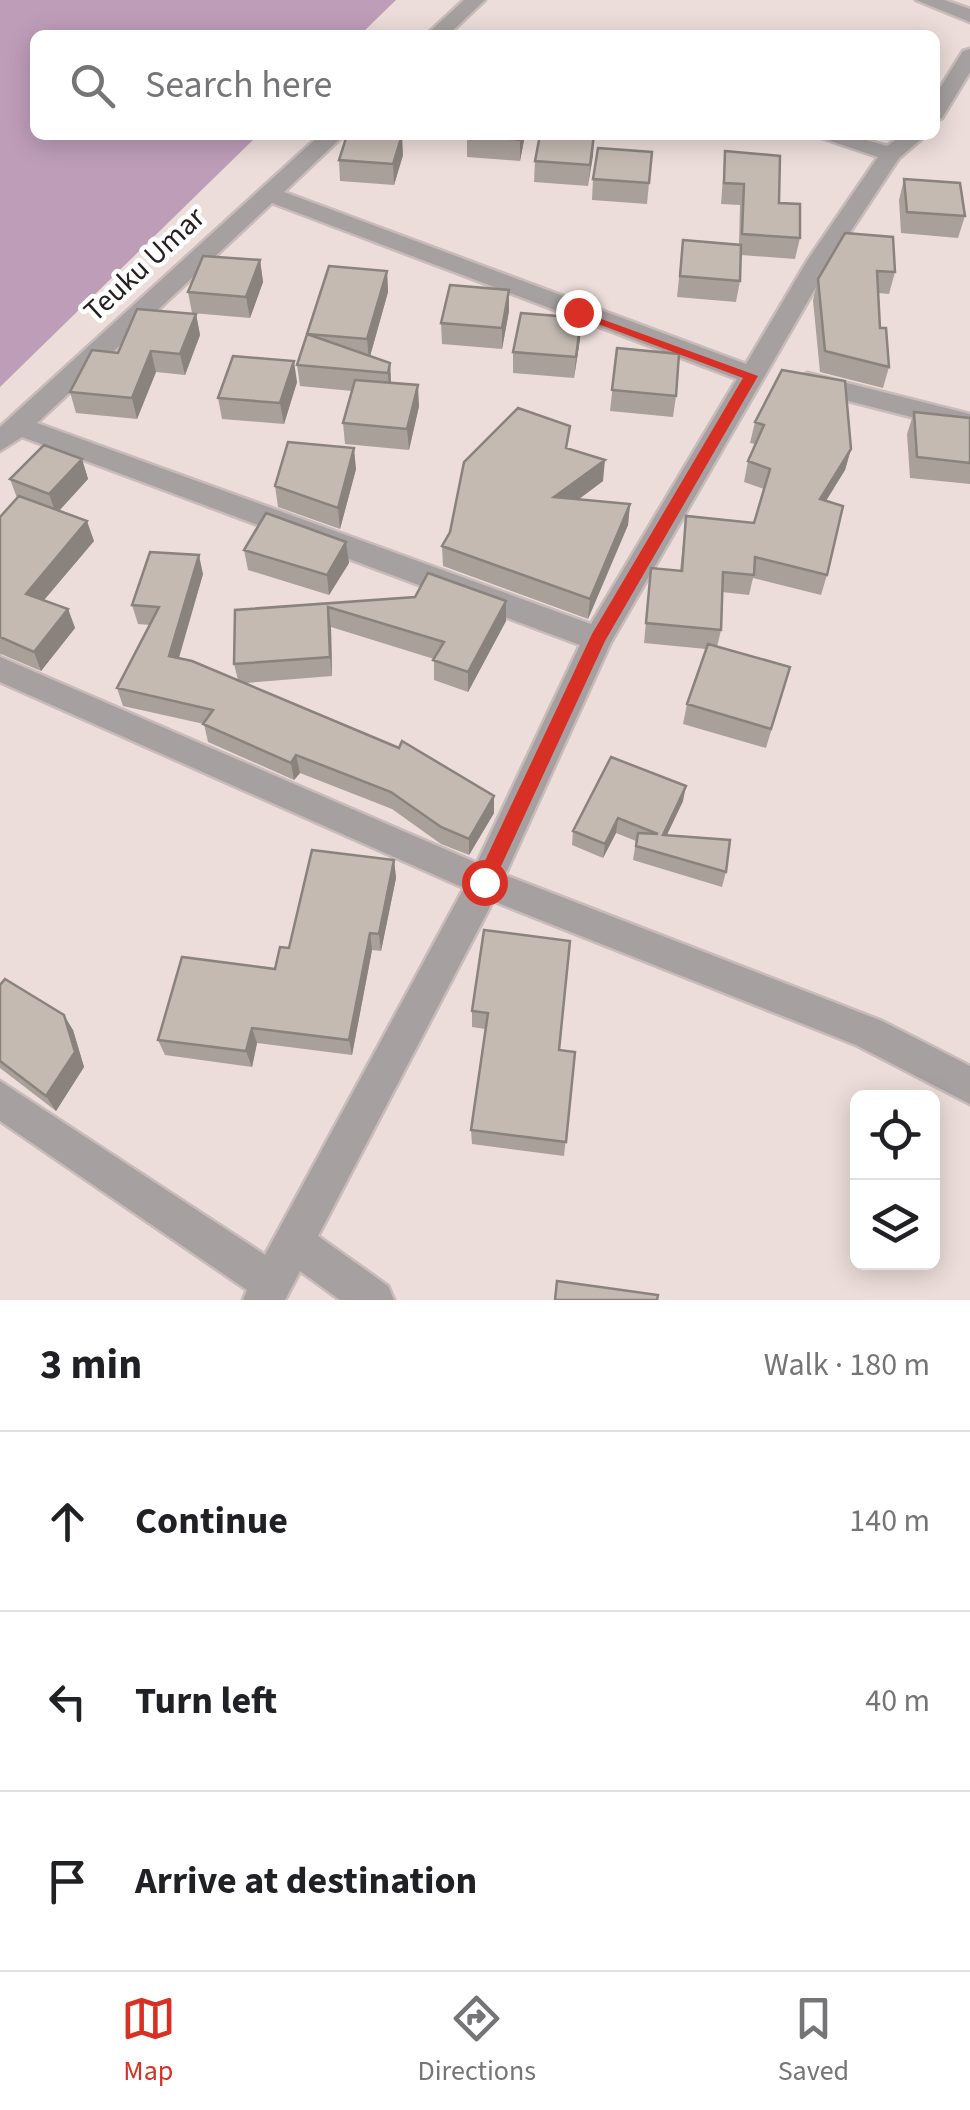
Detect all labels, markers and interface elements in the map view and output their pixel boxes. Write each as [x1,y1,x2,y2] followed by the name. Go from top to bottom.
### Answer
[30,30,940,140] search box
[65,58,120,113] icon: search
[145,58,332,112] text: Search here
[74,196,215,332] street label: Teuku Umar
[556,290,602,336] route end
[462,860,508,906] route start
[850,1090,940,1270] map controls
[850,1090,940,1180] button: locate
[850,1180,940,1270] button: layers
[40,1335,142,1395] text: 3 min
[764,1342,930,1388] text: Walk · 180 m
[40,1494,95,1549] icon: ahead
[135,1494,288,1548] text: Continue
[849,1498,930,1544] text: 140 m
[40,1674,95,1729] icon: left
[135,1674,277,1728] text: Turn left
[865,1678,930,1724] text: 40 m
[40,1854,95,1909] icon: arrive
[135,1854,477,1908] text: Arrive at destination
[121,1991,176,2091] tab: Map
[418,1991,536,2091] tab: Directions
[778,1991,849,2091] tab: Saved

